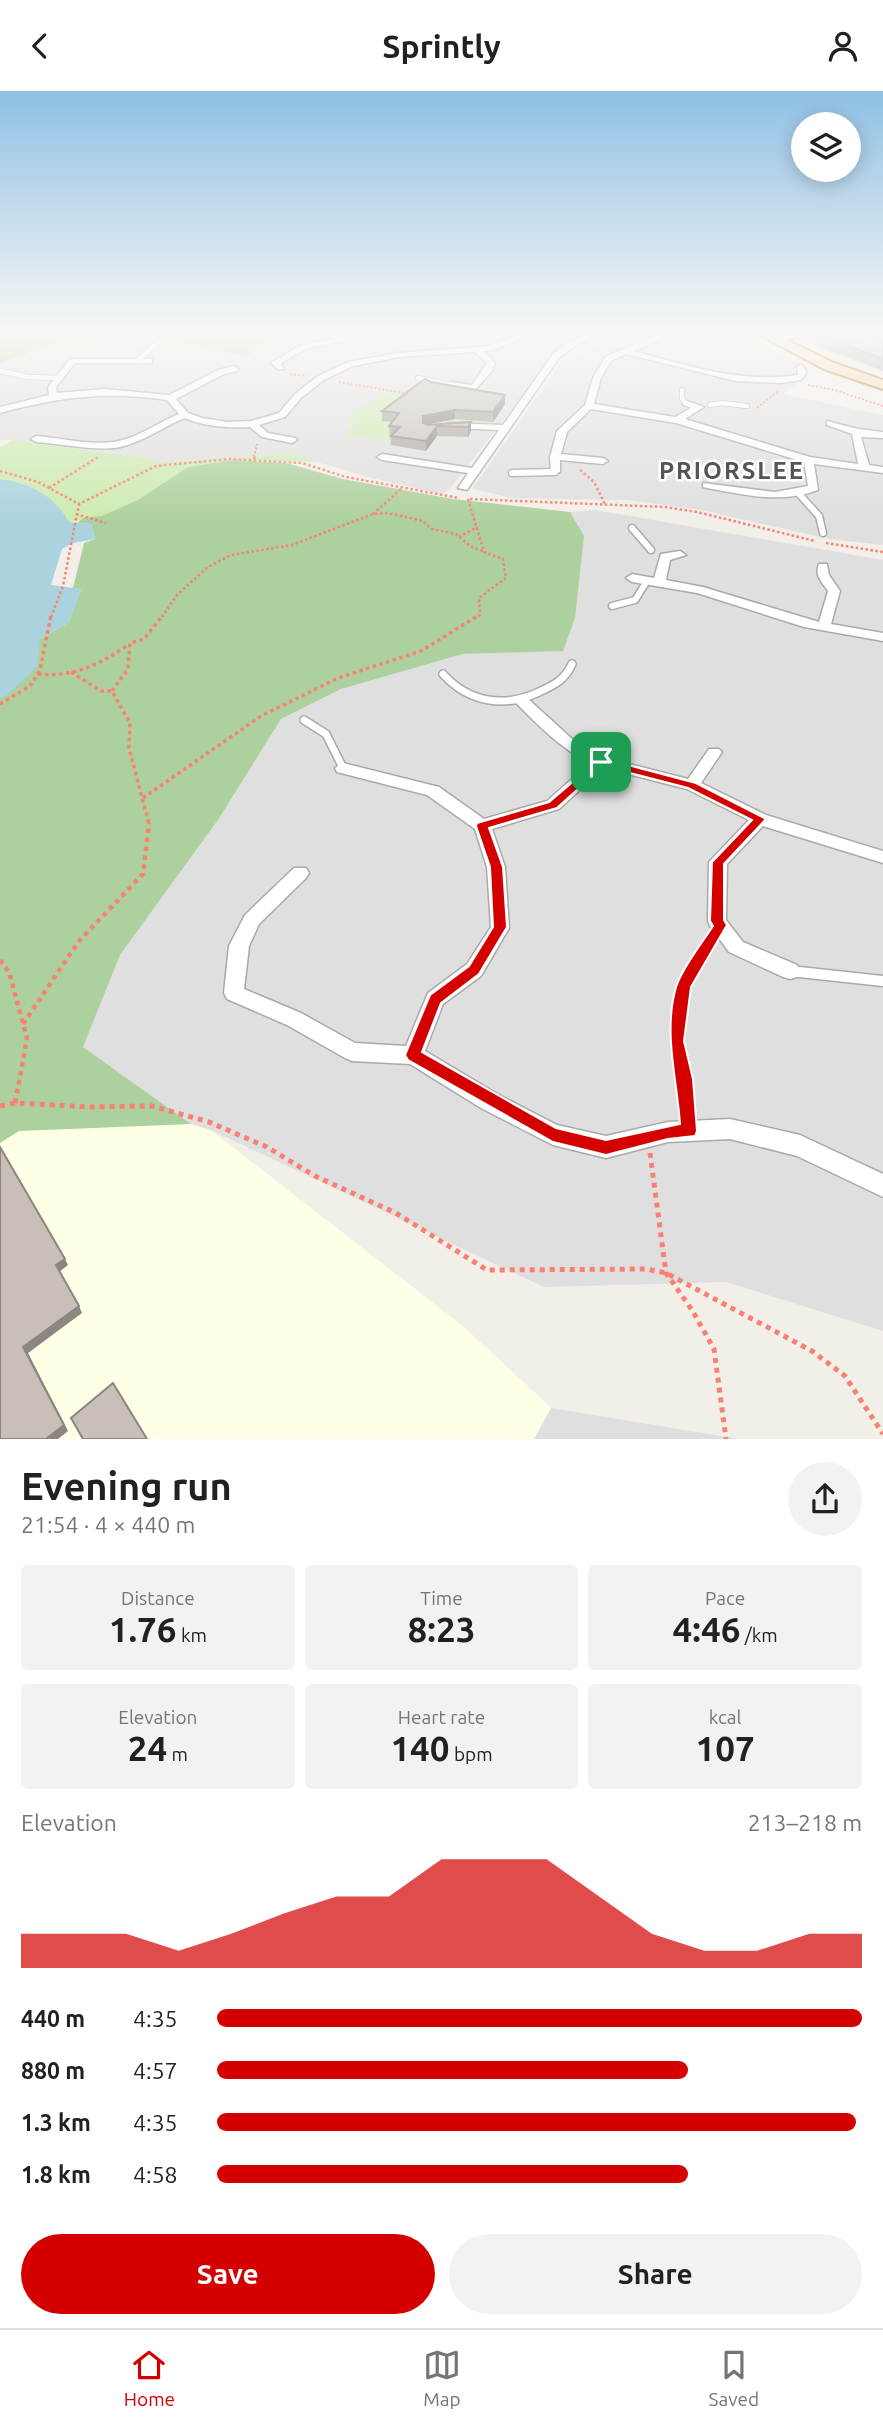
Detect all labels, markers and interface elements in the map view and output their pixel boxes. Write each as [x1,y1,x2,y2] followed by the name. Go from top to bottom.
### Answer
[21,27,59,65] icon: back
[824,27,862,65] icon: person
[382,28,501,64] text: Sprintly
[791,112,861,182] map controls
[791,112,861,182] button: layers
[659,457,805,484] district label: PRIORSLEE
[571,732,631,792] pin
[582,743,620,781] icon: arrive
[788,1462,862,1536] button: share
[21,1465,232,1507] text: Evening run
[21,1512,195,1537] text: 21:54 · 4 × 440 m
[121,1587,195,1609] text: Distance
[420,1587,463,1609] text: Time
[705,1587,745,1609] text: Pace
[109,1609,177,1649] text: 1.76
[408,1609,475,1649] text: 8:23
[673,1609,740,1649] text: 4:46
[177,1624,207,1646] text: km
[740,1624,778,1646] text: /km
[118,1706,197,1728] text: Elevation
[398,1706,485,1728] text: Heart rate
[709,1706,742,1728] text: kcal
[128,1728,167,1768] text: 24
[390,1728,450,1768] text: 140
[696,1728,755,1768] text: 107
[167,1743,188,1765] text: m
[450,1743,493,1765] text: bpm
[21,1810,117,1835] text: Elevation
[748,1810,862,1835] text: 213–218 m
[21,2006,85,2031] text: 440 m
[133,2006,178,2031] text: 4:35
[21,2058,85,2083] text: 880 m
[133,2058,178,2083] text: 4:57
[21,2110,91,2135] text: 1.3 km
[133,2110,178,2135] text: 4:35
[21,2162,91,2187] text: 1.8 km
[133,2162,178,2187] text: 4:58
[21,2234,435,2314] button: Save
[449,2234,862,2314] button: Share
[124,2346,175,2410] tab: Home
[423,2346,461,2410] tab: Map
[709,2346,759,2410] tab: Saved

